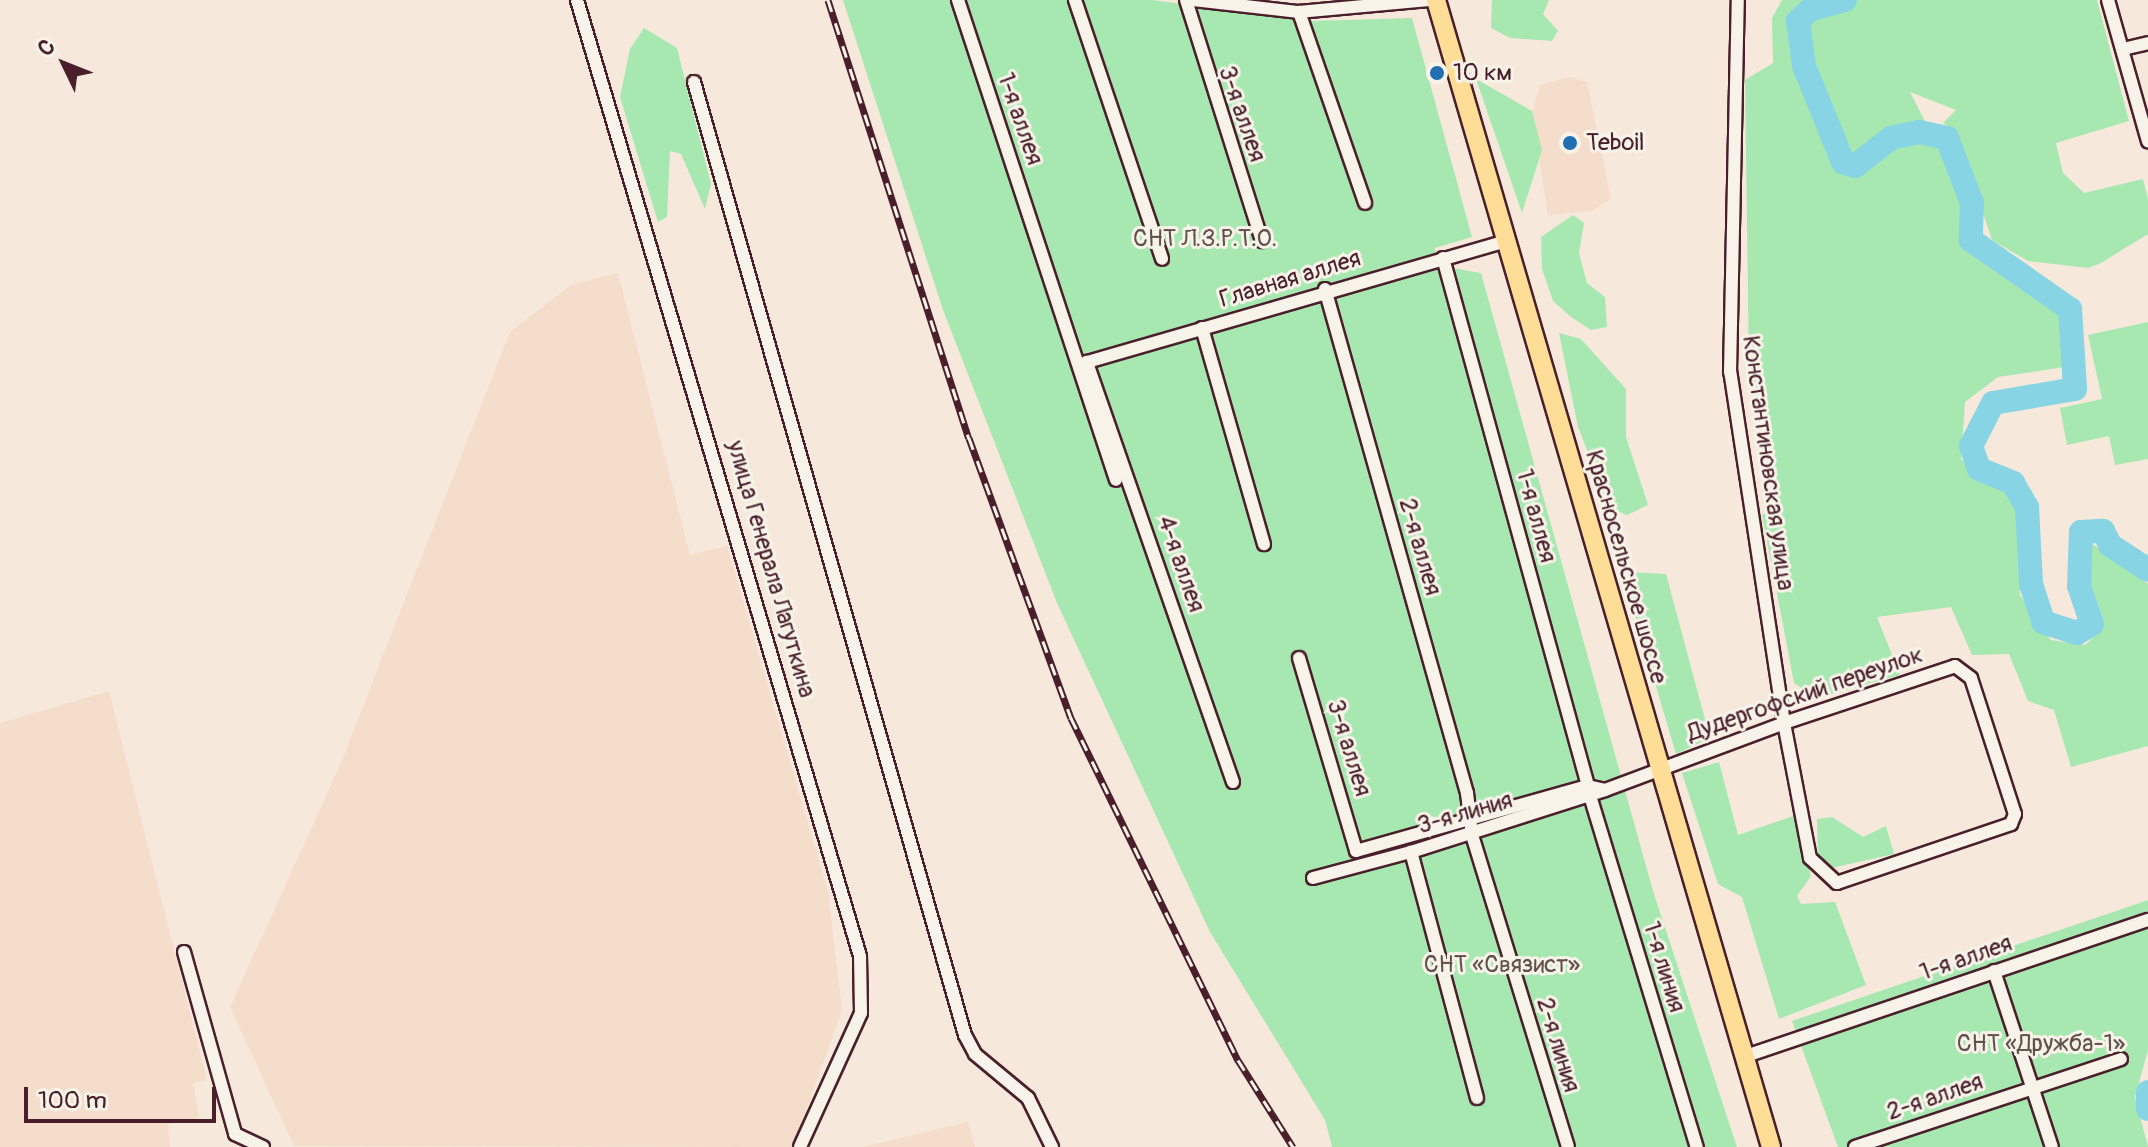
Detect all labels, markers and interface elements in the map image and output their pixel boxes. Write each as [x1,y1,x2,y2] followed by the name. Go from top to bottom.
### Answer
[24,24,104,104] north arrow
[32,33,61,62] text: С
[1453,59,1512,87] place label: 10 км
[1212,62,1272,166] street label: 3-я аллея
[1428,64,1446,82] marker: 10 км
[991,69,1049,169] street label: 1-я аллея
[1586,129,1644,157] place label: Teboil
[1561,134,1579,152] marker: Teboil
[1133,225,1277,253] park label: СНТ Л.З.Р.Т.О.
[1216,244,1364,314] street label: Главная аллея
[1736,334,1800,592] street label: Константиновская улица
[721,437,821,701] street label: улица Генерала Лагуткина
[1579,447,1673,687] street label: Красносельское шоссе
[1510,466,1562,566] street label: 1-я аллея
[1392,495,1448,599] street label: 2-я аллея
[1151,512,1211,616] street label: 4-я аллея
[1683,640,1927,748] street label: Дудергофский переулок
[1321,696,1377,800] street label: 3-я аллея
[1414,786,1516,840] street label: 3-я линия
[1637,918,1691,1016] street label: 1-я линия
[1916,929,2016,987] street label: 1-я аллея
[1424,951,1580,979] park label: СНТ «Связист»
[1530,994,1586,1096] street label: 2-я линия
[1957,1030,2125,1058] park label: СНТ «Дружба-1»
[1883,1067,1987,1127] street label: 2-я аллея
[28,1071,220,1121] scale bar
[38,1086,107,1115] text: 100 m

